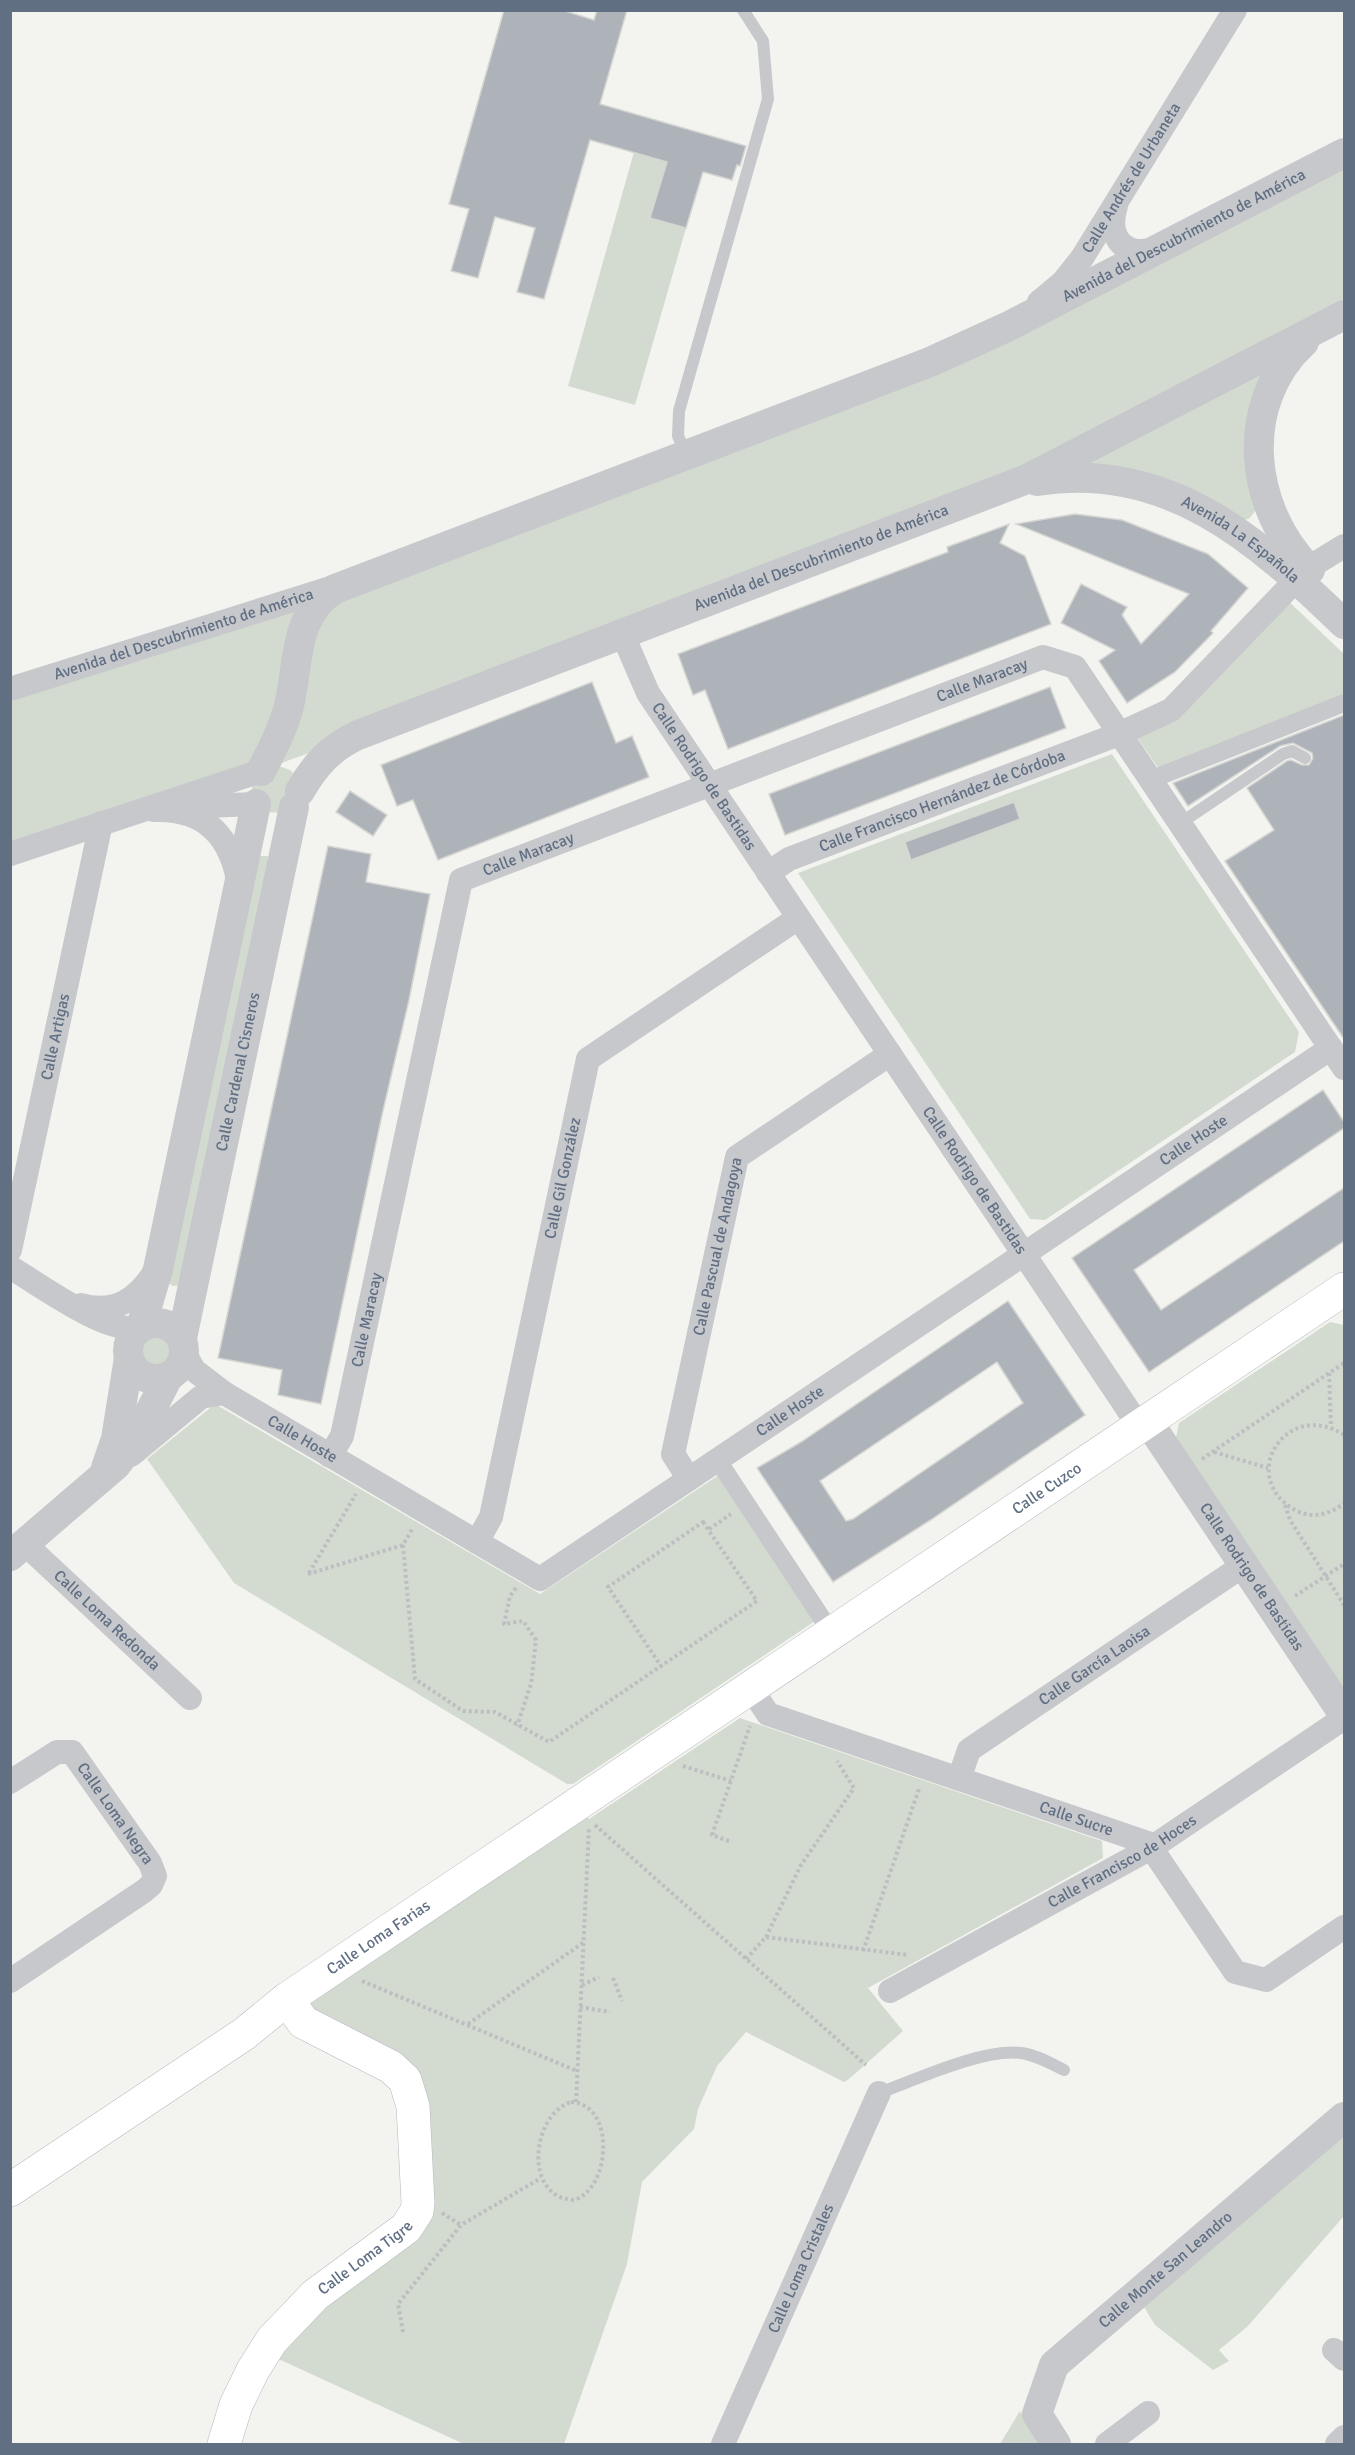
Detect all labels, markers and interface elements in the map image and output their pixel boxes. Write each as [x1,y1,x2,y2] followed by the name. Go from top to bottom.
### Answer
[1077,99,1185,257] street label: Calle Andrés de Urbaneta
[1059,164,1309,307] street label: Avenida del Descubrimiento de América
[1178,492,1304,588] street label: Avenida La Española
[691,500,951,616] street label: Avenida del Descubrimiento de América
[51,584,316,685] street label: Avenida del Descubrimiento de América
[934,654,1031,707] street label: Calle Maracay
[647,699,761,854] street label: Calle Rodrigo de Bastidas
[816,745,1068,857] street label: Calle Francisco Hernández de Córdoba
[480,827,577,881] street label: Calle Maracay
[212,991,265,1153] street label: Calle Cardenal Cisneros
[36,992,74,1082] street label: Calle Artigas
[918,1103,1031,1258] street label: Calle Rodrigo de Bastidas
[1156,1110,1231,1170] street label: Calle Hoste
[540,1116,585,1241] street label: Calle Gil González
[689,1155,747,1337] street label: Calle Pascual de Andagoya
[347,1270,387,1369] street label: Calle Maracay
[752,1381,828,1441] street label: Calle Hoste
[264,1411,341,1467] street label: Calle Hoste
[1008,1458,1085,1519] street label: Calle Cuzco
[1195,1499,1308,1655] street label: Calle Rodrigo de Bastidas
[49,1566,164,1675] street label: Calle Loma Redonda
[1035,1621,1154,1710] street label: Calle García Laoisa
[73,1759,158,1869] street label: Calle Loma Negra
[1037,1797,1116,1841] street label: Calle Sucre
[1044,1810,1200,1913] street label: Calle Francisco de Hoces
[323,1896,434,1979] street label: Calle Loma Farias
[764,2201,838,2336] street label: Calle Loma Cristales
[1094,2207,1236,2332] street label: Calle Monte San Leandro
[314,2217,418,2300] street label: Calle Loma Tigre

